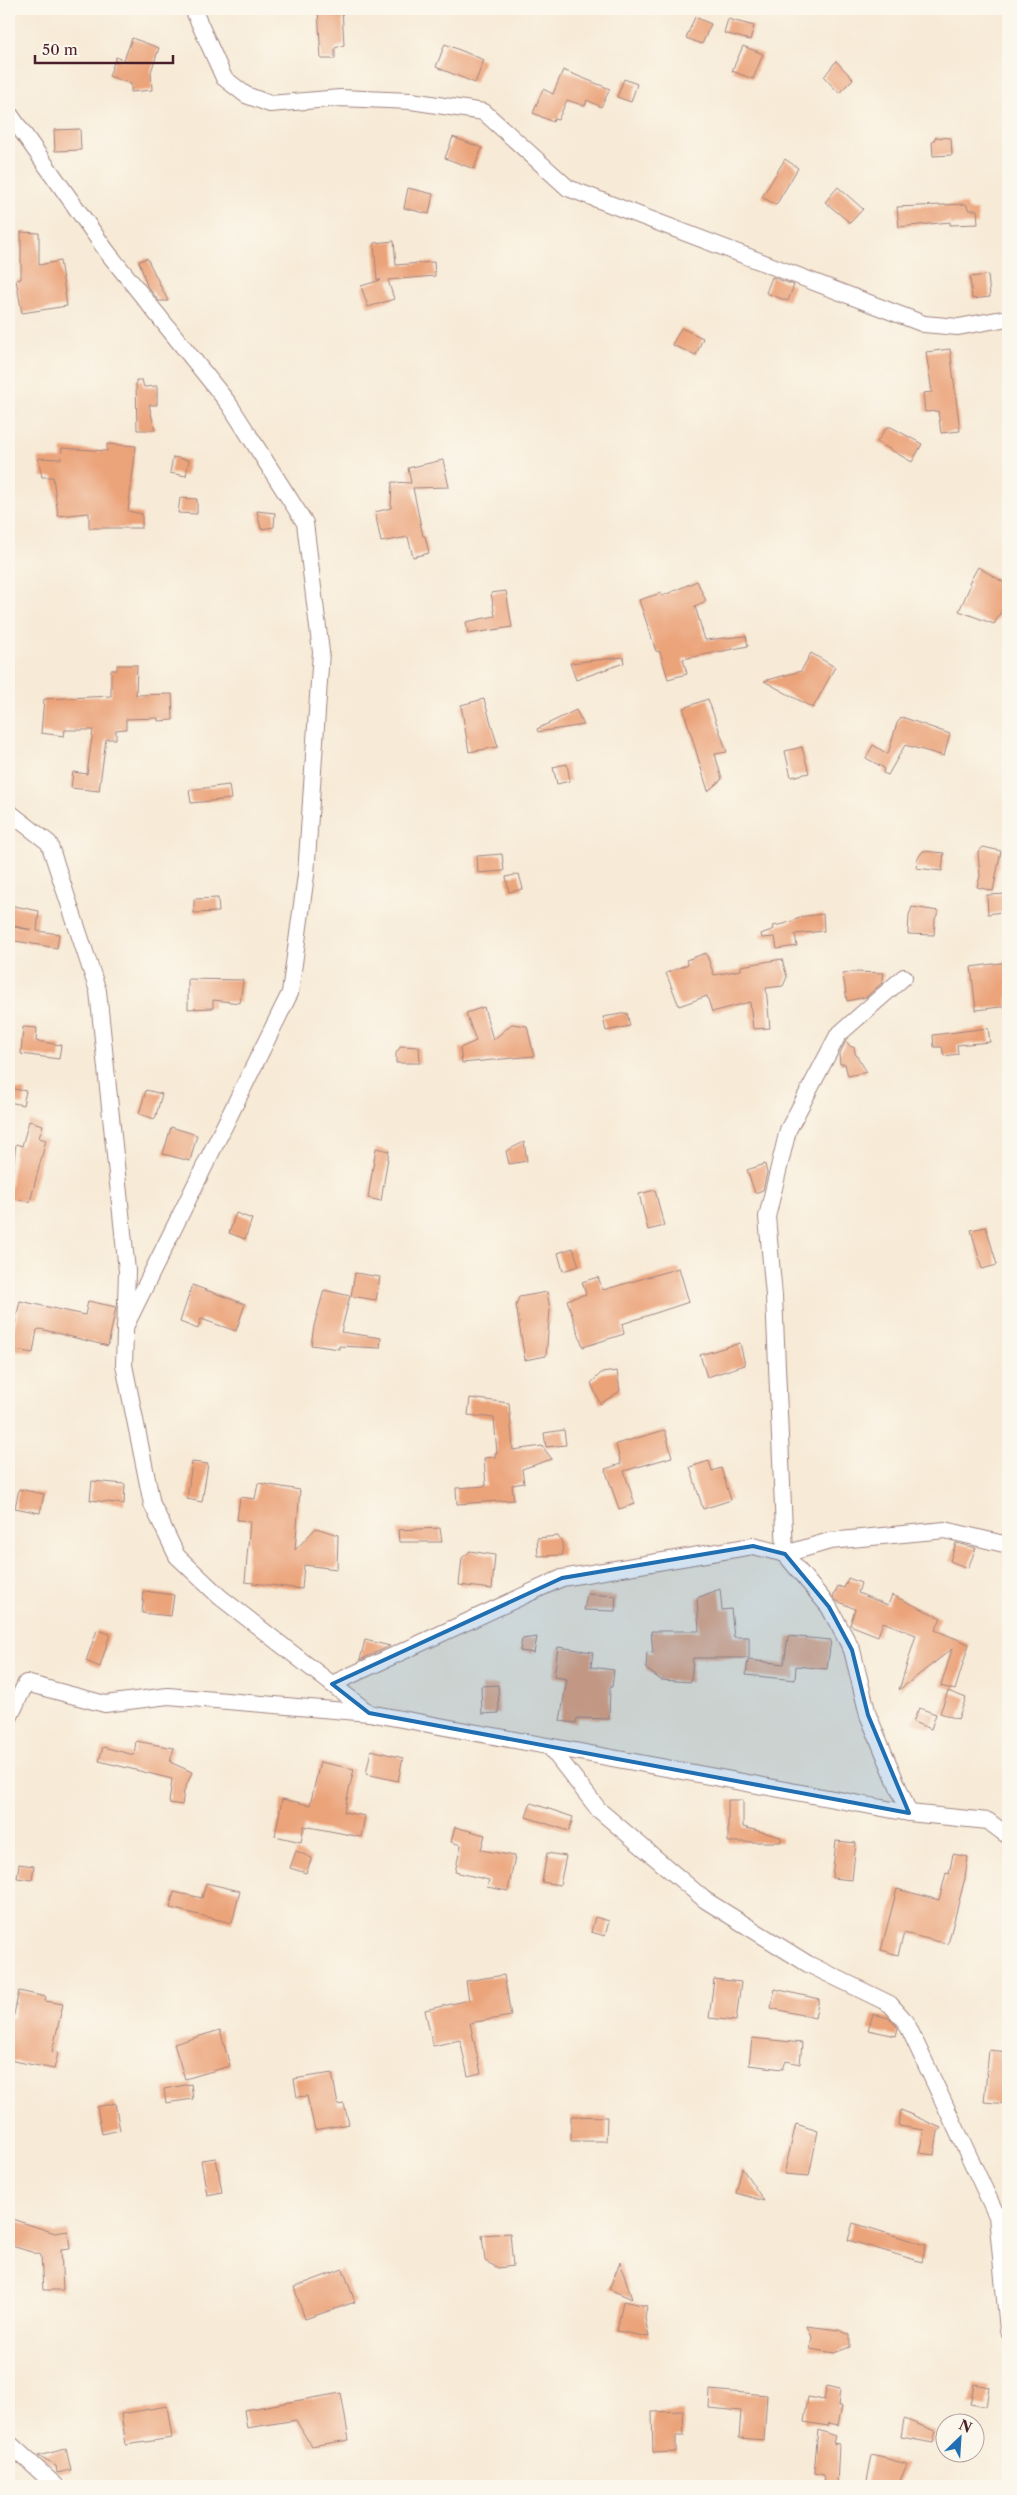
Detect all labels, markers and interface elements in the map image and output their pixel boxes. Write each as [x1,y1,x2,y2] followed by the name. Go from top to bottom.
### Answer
[35,32,172,64] scale bar
[42,40,78,59] text: 50 m
[934,2412,984,2462] north arrow
[956,2415,975,2437] text: N

